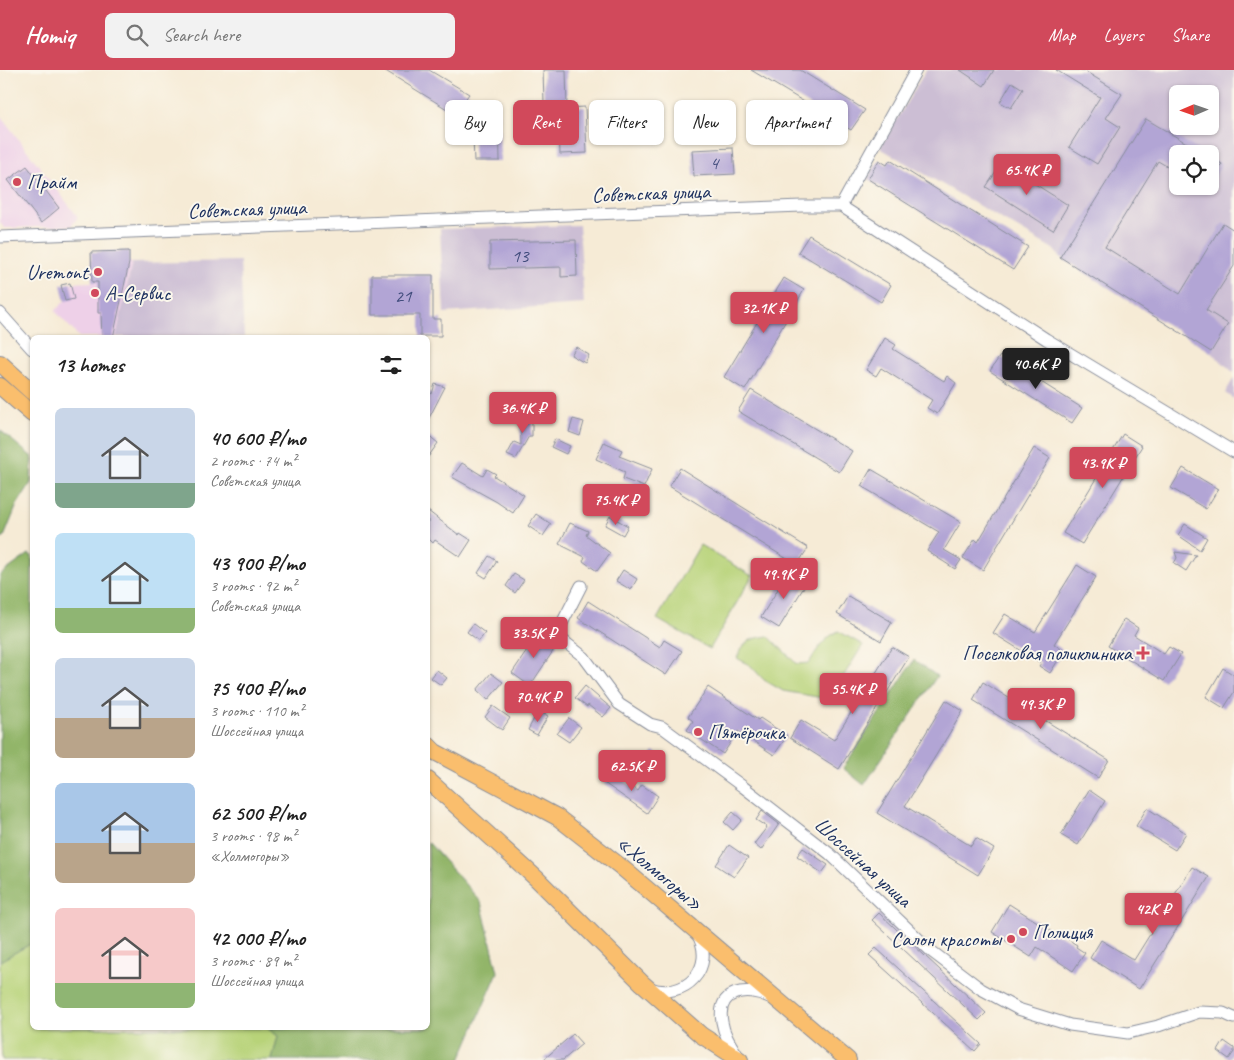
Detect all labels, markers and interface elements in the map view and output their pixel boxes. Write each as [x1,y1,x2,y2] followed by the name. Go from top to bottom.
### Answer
[105,13,455,58] search box
[25,20,75,50] text: Homiq
[123,21,151,49] icon: search
[163,23,240,47] text: Search here
[1048,24,1076,46] text: Map
[1104,24,1143,46] text: Layers
[1171,24,1209,46] text: Share
[1169,85,1219,135] north arrow
[1169,85,1219,195] map controls
[445,100,503,145] chip: Buy
[513,100,579,145] chip: Rent
[589,100,664,145] chip: Filters
[674,100,736,145] chip: New
[746,100,848,145] chip: Apartment
[1169,145,1219,195] button: locate
[710,151,721,175] house number: 4
[981,154,1073,196] pin: 65.4K ₽
[1004,160,1050,180] text: 65.4K ₽
[27,169,78,195] place label: Прайм
[11,176,23,188] marker: Прайм
[591,178,712,208] street label: Советская улица
[187,194,308,224] street label: Советская улица
[511,244,530,268] house number: 13
[27,259,90,285] place label: Uremont
[92,266,104,278] marker: Uremont
[105,280,172,306] place label: А-Сервис
[394,284,413,308] house number: 21
[89,287,101,299] marker: А-Сервис
[718,292,810,334] pin: 32.1K ₽
[741,298,787,318] text: 32.1K ₽
[990,348,1082,390] pin: 40.6K ₽
[377,351,405,379] icon: filters
[55,352,124,378] text: 13 homes
[1013,354,1059,374] text: 40.6K ₽
[477,392,569,434] pin: 36.4K ₽
[500,398,546,418] text: 36.4K ₽
[210,425,306,451] text: 40 600 ₽/mo
[95,428,155,488] icon: home
[1057,446,1149,489] pin: 43.9K ₽
[210,451,296,471] text: 2 rooms · 74 m²
[1081,453,1125,473] text: 43.9K ₽
[210,471,300,491] text: Советская улица
[570,484,662,526] pin: 75.4K ₽
[594,490,638,510] text: 75.4K ₽
[210,550,305,576] text: 43 900 ₽/mo
[95,553,155,613] icon: home
[738,558,830,600] pin: 49.9K ₽
[762,564,806,584] text: 49.9K ₽
[210,576,296,596] text: 3 rooms · 92 m²
[210,596,300,616] text: Советская улица
[488,616,580,659] pin: 33.5K ₽
[512,623,556,643] text: 33.5K ₽
[963,640,1134,666] place label: Поселковая поликлиника
[1136,646,1150,660] marker: Поселковая поликлиника
[807,672,899,715] pin: 55.4K ₽
[210,675,305,701] text: 75 400 ₽/mo
[95,678,155,738] icon: home
[831,679,875,699] text: 55.4K ₽
[492,680,584,723] pin: 70.4K ₽
[516,687,560,707] text: 70.4K ₽
[995,688,1087,730] pin: 49.3K ₽
[1019,694,1063,714] text: 49.3K ₽
[210,701,304,721] text: 3 rooms · 110 m²
[708,719,787,745] place label: Пятёрочка
[210,721,303,741] text: Шоссейная улица
[692,726,704,738] marker: Пятёрочка
[586,750,678,792] pin: 62.5K ₽
[609,756,655,776] text: 62.5K ₽
[210,800,305,826] text: 62 500 ₽/mo
[95,803,155,863] icon: home
[809,811,918,914] street label: Шоссейная улица
[210,826,296,846] text: 3 rooms · 98 m²
[612,829,708,917] street label: «Холмогоры»
[210,846,290,866] text: «Холмогоры»
[1118,892,1188,935] pin: 42K ₽
[1136,899,1170,919] text: 42K ₽
[1033,919,1094,945] place label: Полиция
[210,925,305,951] text: 42 000 ₽/mo
[891,926,1003,952] place label: Салон красоты
[1017,926,1029,938] marker: Полиция
[95,928,155,988] icon: home
[1005,933,1017,945] marker: Салон красоты
[210,951,296,971] text: 3 rooms · 89 m²
[210,971,303,991] text: Шоссейная улица

